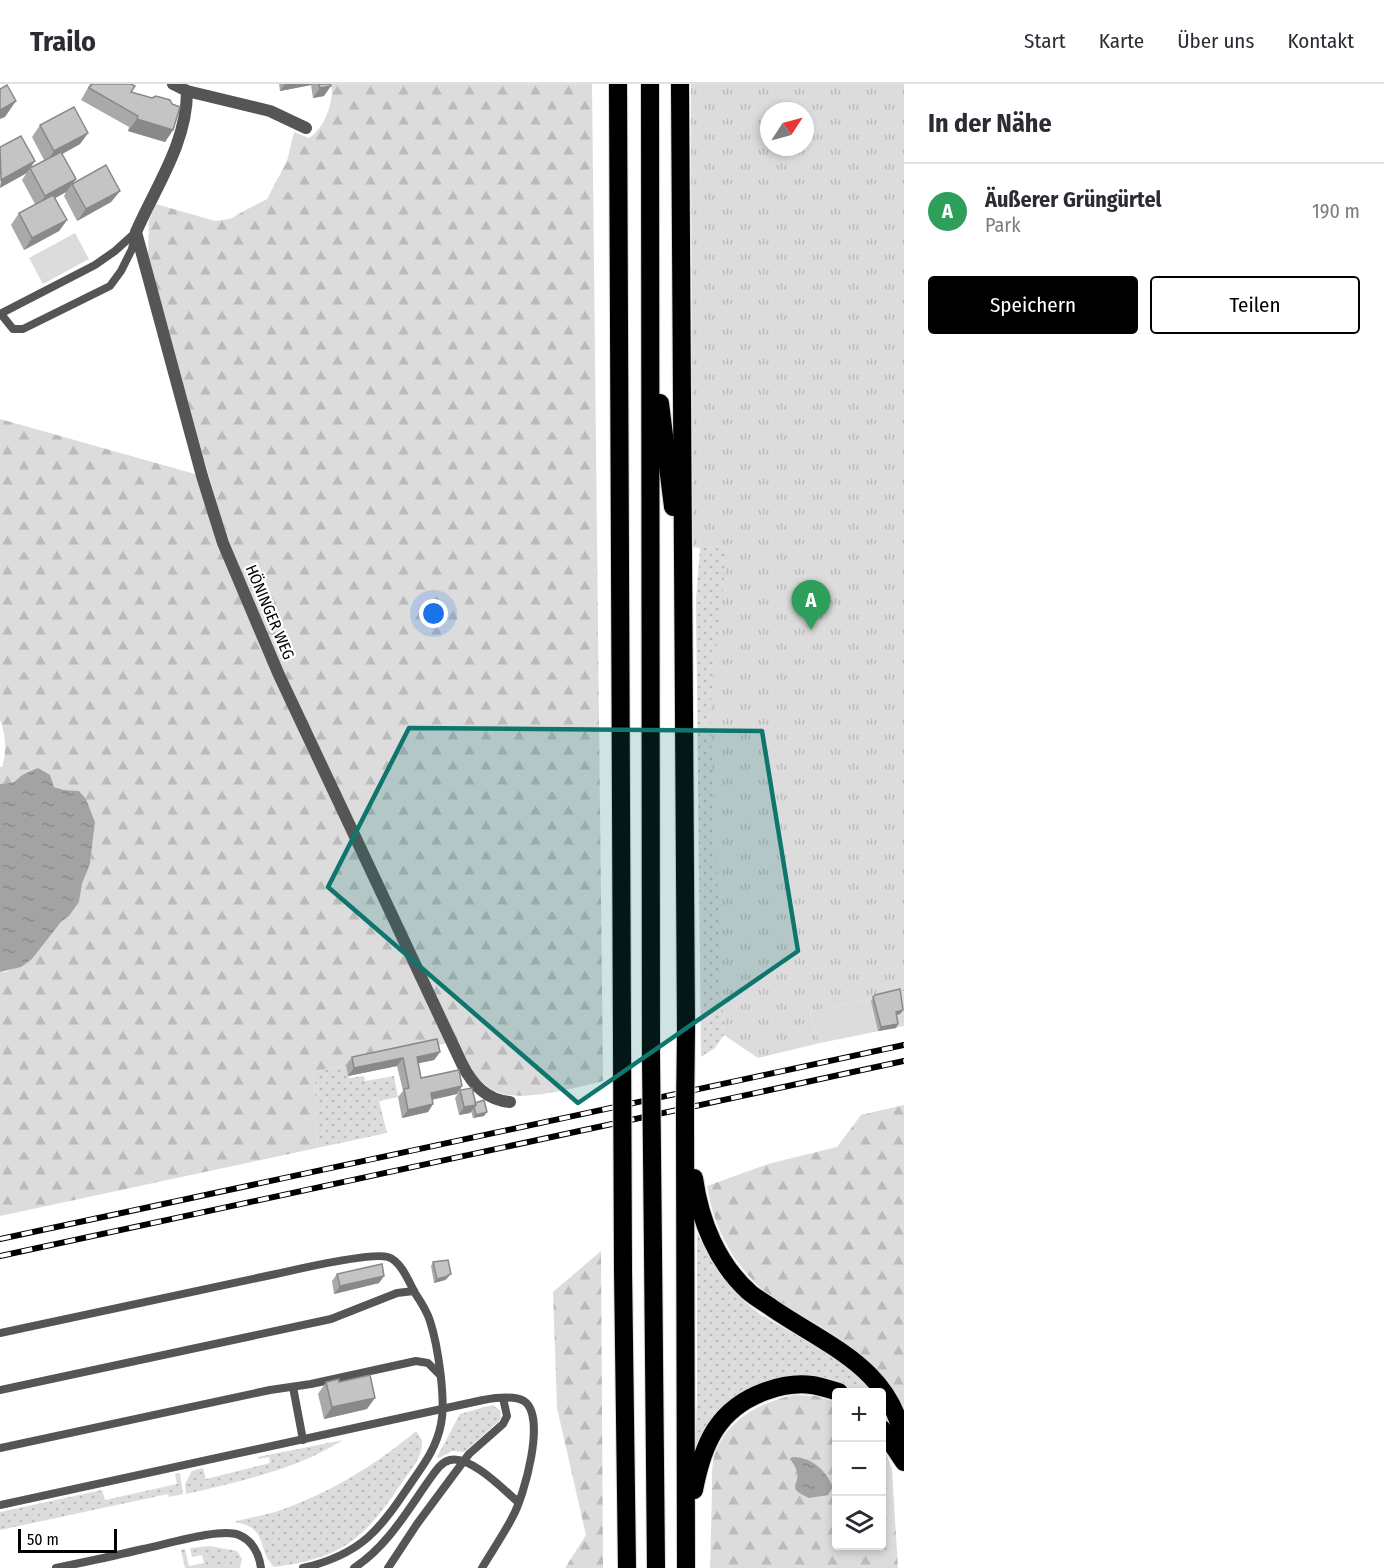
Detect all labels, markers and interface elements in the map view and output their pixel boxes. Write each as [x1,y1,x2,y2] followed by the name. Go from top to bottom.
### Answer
[30,25,96,58] text: Trailo
[1024,28,1066,54] text: Start
[1099,28,1144,54] text: Karte
[1177,28,1254,54] text: Über uns
[1287,28,1354,54] text: Kontakt
[760,102,814,156] north arrow
[928,108,1052,139] text: In der Nähe
[985,186,1162,213] text: Äußerer Grüngürtel
[942,199,953,223] text: A
[1312,199,1360,223] text: 190 m
[985,213,1021,237] text: Park
[928,276,1138,334] button: Speichern
[1150,276,1360,334] button: Teilen
[242,562,298,662] street label: HÖNINGER WEG
[792,580,830,630] pin: A
[419,599,448,628] your location
[832,1388,886,1550] map controls
[832,1388,886,1442] button: +
[832,1442,886,1496] button: −
[832,1496,886,1550] button: layers
[18,1526,117,1554] scale bar
[27,1530,59,1549] text: 50 m

